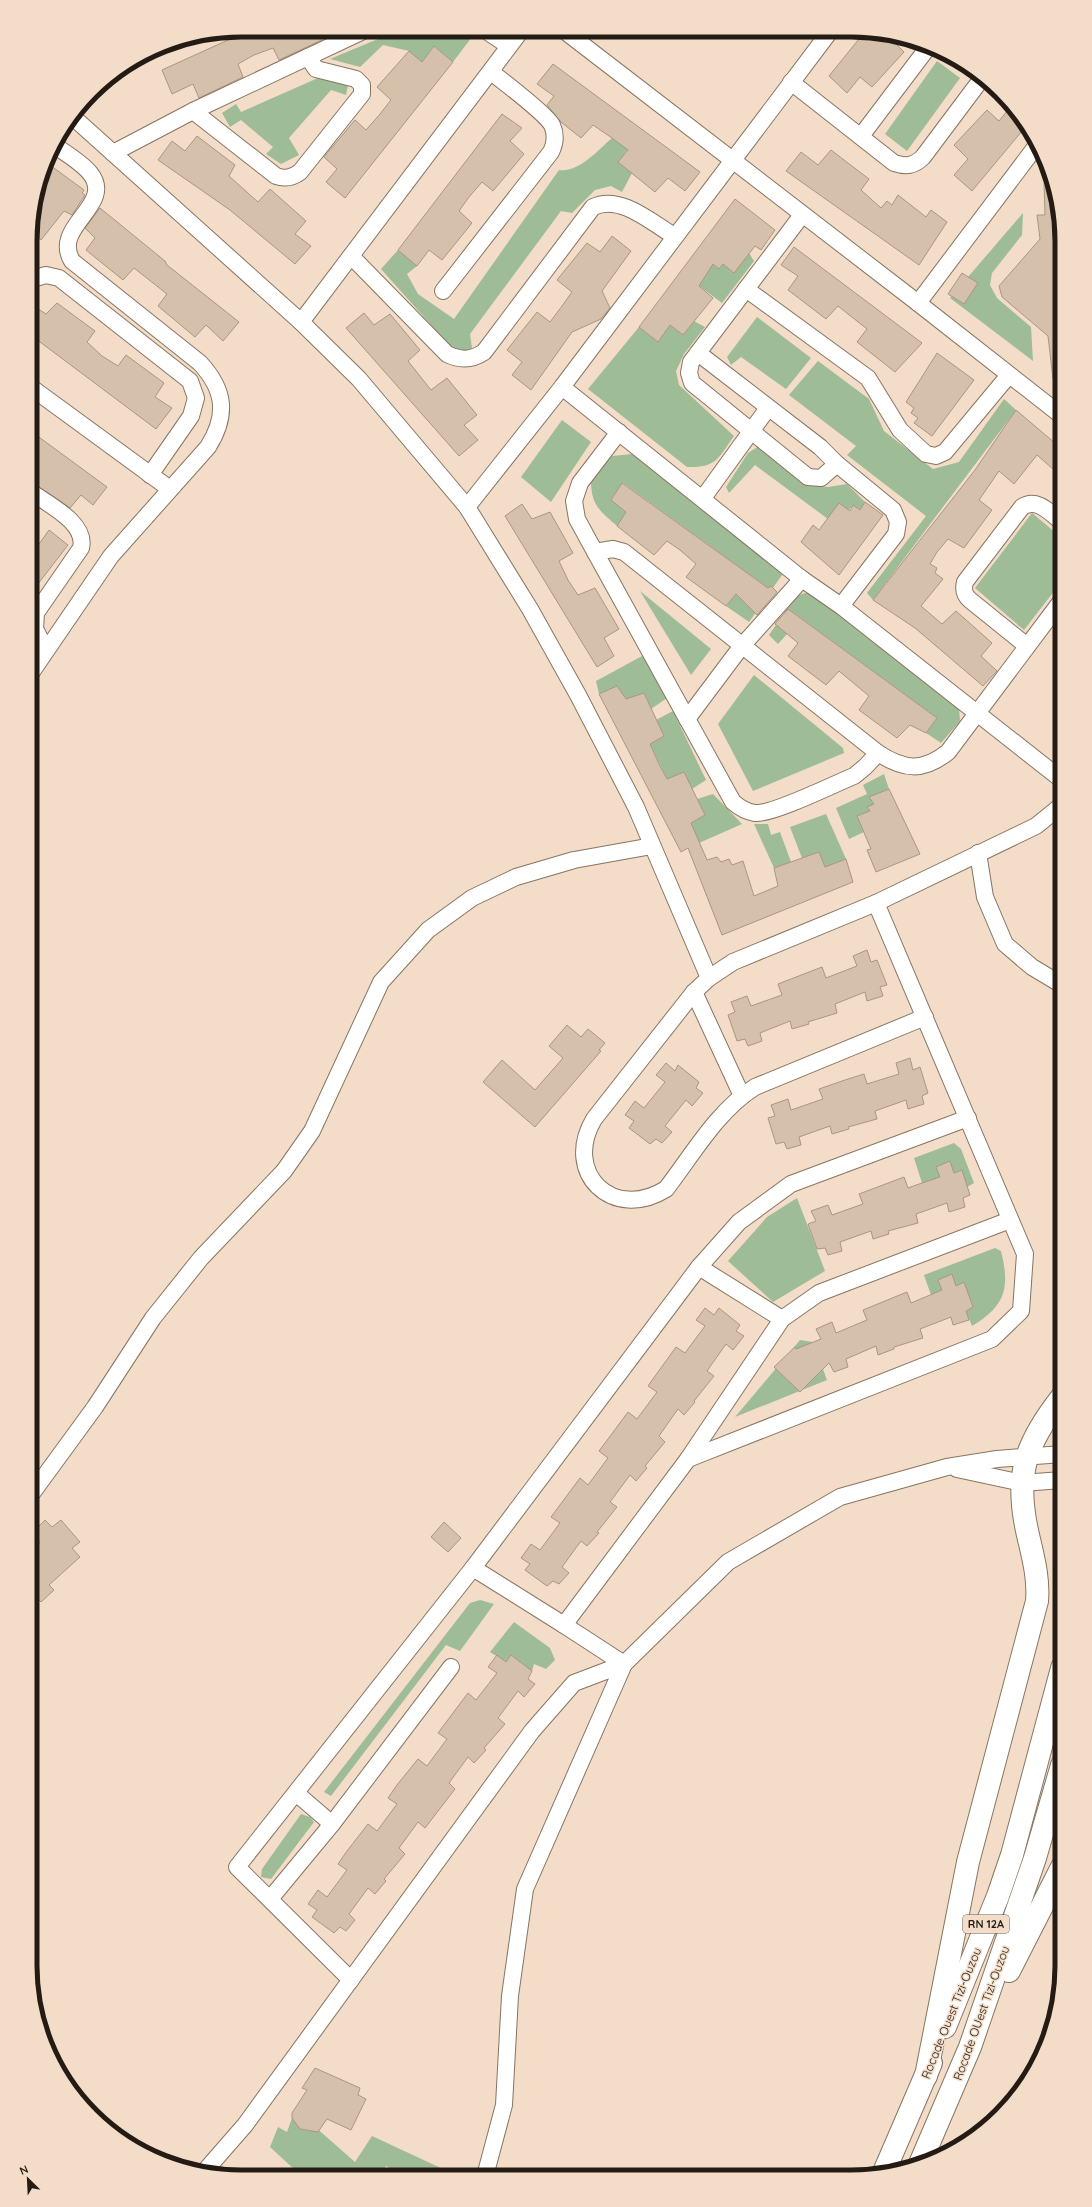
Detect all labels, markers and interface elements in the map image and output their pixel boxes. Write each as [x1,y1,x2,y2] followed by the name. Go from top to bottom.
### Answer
[963,1915,1009,1933] road number: RN 12A
[950,1944,1012,2082] street label: Rocade OUest Tizi-Ouzou
[918,1945,984,2081] street label: Rocade Ouest Tizi-Ouzou
[8,2159,48,2199] north arrow
[17,2162,30,2178] text: N

